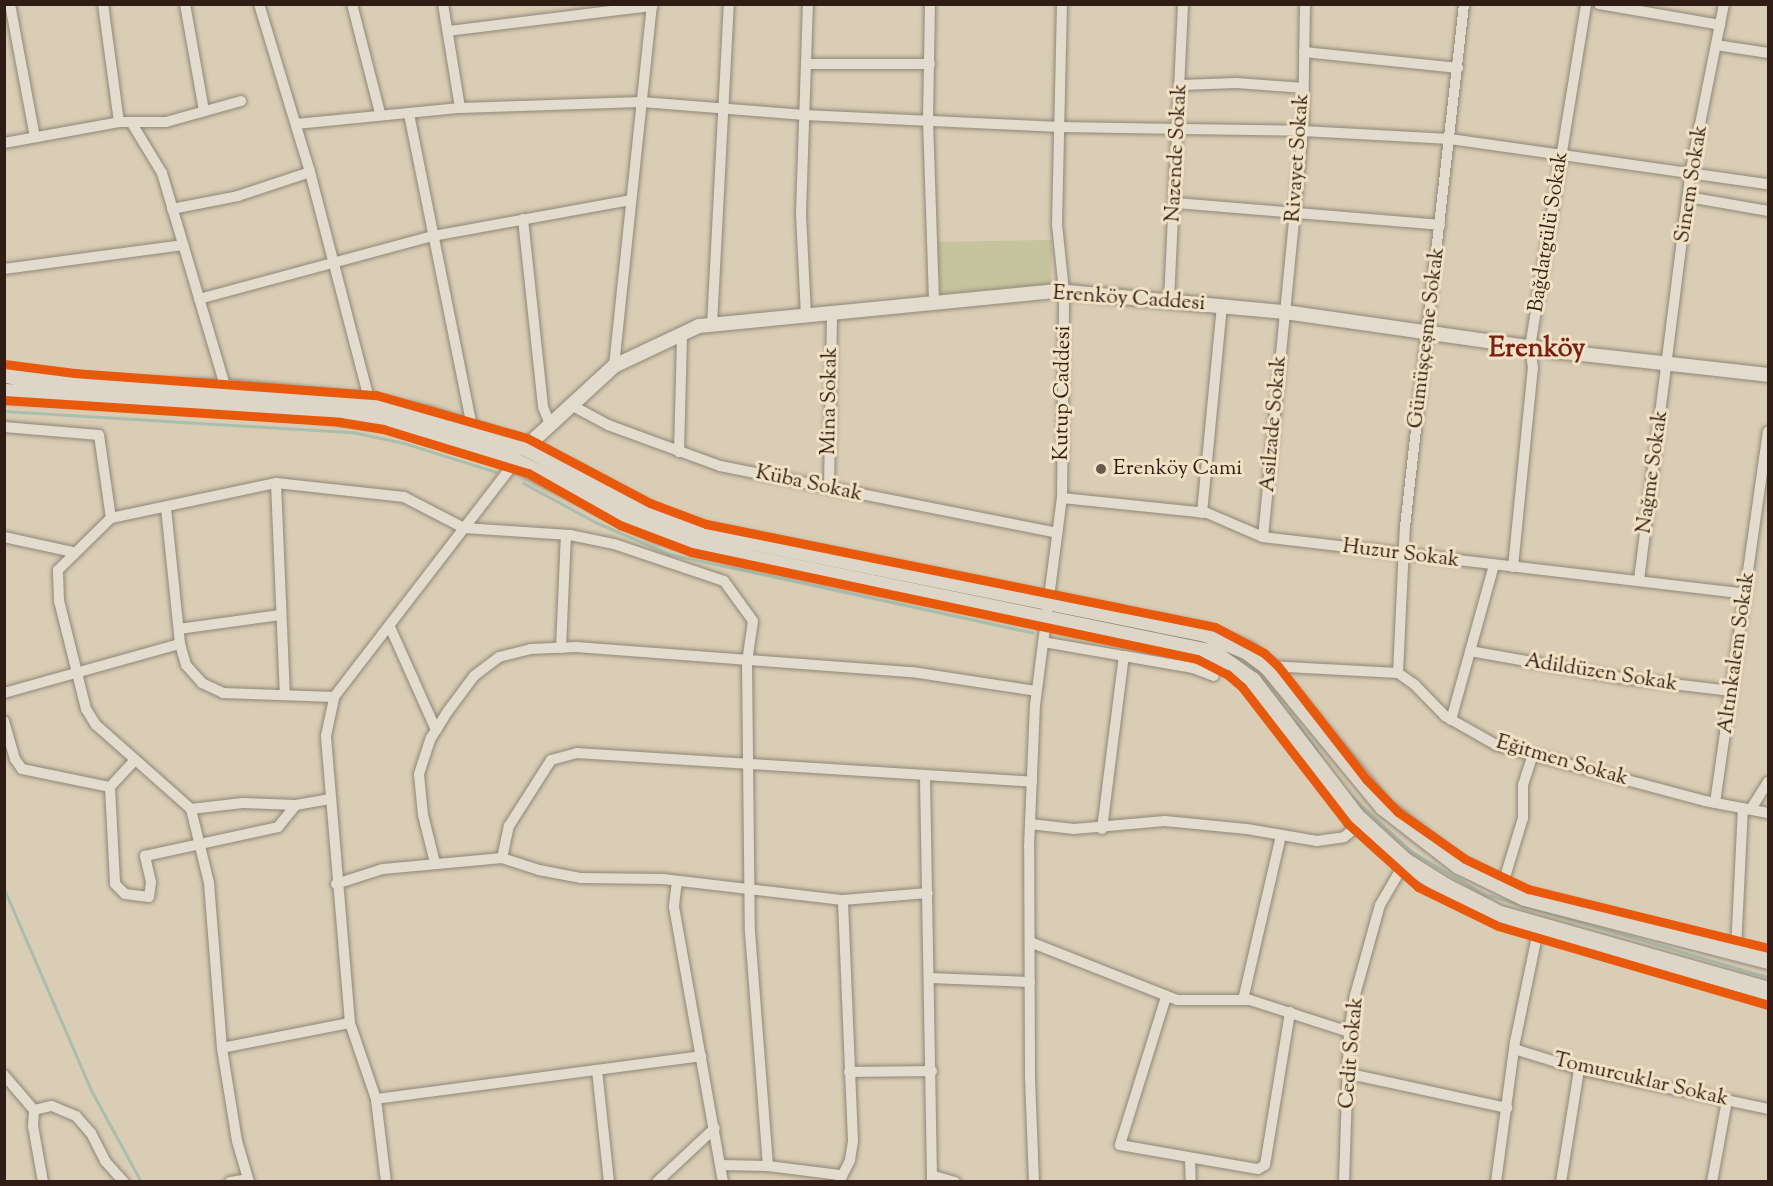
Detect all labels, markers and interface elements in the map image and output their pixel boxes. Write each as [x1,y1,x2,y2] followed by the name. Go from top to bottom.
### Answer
[1161,83,1193,223] street label: Nazende Sokak
[1281,93,1315,223] street label: Rivayet Sokak
[1670,123,1714,245] street label: Sinem Sokak
[1524,150,1574,314] street label: Bağdatgülü Sokak
[1403,246,1451,430] street label: Gümüşçeşme Sokak
[1052,281,1206,317] street label: Erenköy Caddesi
[1049,325,1077,461] street label: Kutup Caddesi
[1489,334,1585,366] district label: Erenköy
[816,347,844,455] street label: Mina Sokak
[1255,355,1293,493] street label: Asilzade Sokak
[1632,409,1674,535] street label: Nağme Sokak
[1113,456,1242,482] place label: Erenköy Cami
[753,460,865,508] street label: Küba Sokak
[1094,462,1108,476] marker: Erenköy Cami
[1341,534,1461,574] street label: Huzur Sokak
[1713,570,1761,736] street label: Altınkalem Sokak
[1523,648,1679,698] street label: Adildüzen Sokak
[1493,730,1631,792] street label: Eğitmen Sokak
[1335,996,1369,1110] street label: Cedit Sokak
[1551,1048,1731,1112] street label: Tomurcuklar Sokak

